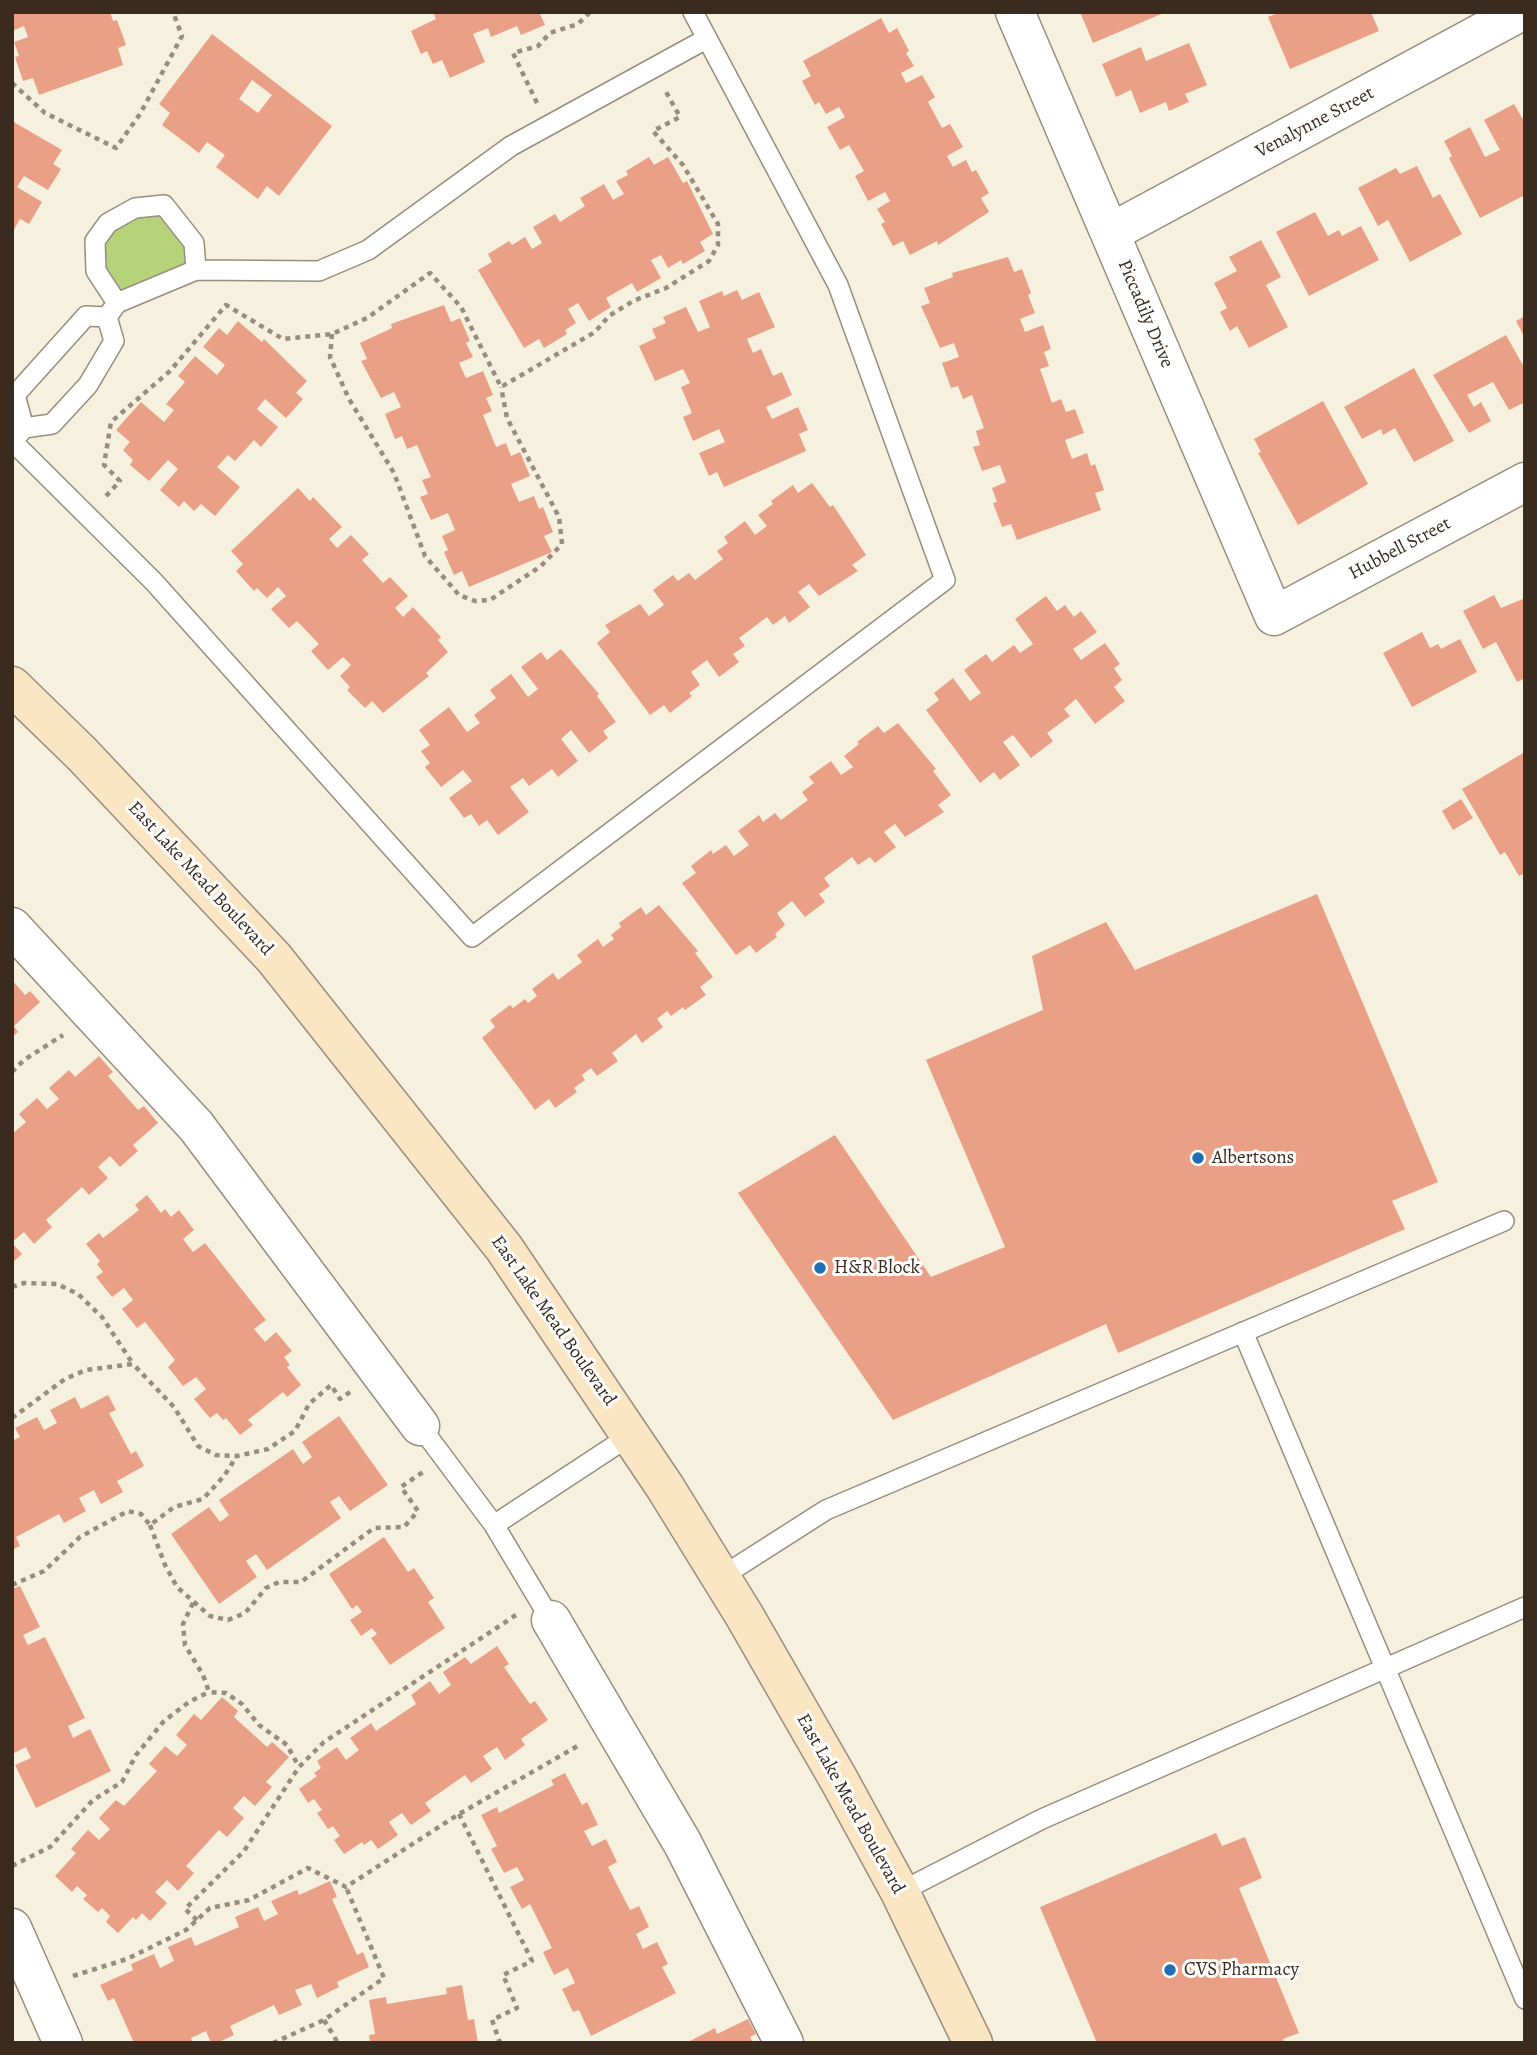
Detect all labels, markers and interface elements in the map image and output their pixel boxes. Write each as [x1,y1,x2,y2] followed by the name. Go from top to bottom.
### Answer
[1252,82,1378,164] street label: Venalynne Street
[1112,257,1178,371] street label: Piccadily Drive
[1345,513,1455,585] street label: Hubbell Street
[123,797,277,961] street label: East Lake Mead Boulevard
[1212,1147,1294,1169] place label: Albertsons
[1190,1150,1206,1166] marker: Albertsons
[486,1231,620,1411] street label: East Lake Mead Boulevard
[834,1257,920,1279] place label: H&R Block
[812,1260,828,1276] marker: H&R Block
[791,1710,909,1898] street label: East Lake Mead Boulevard
[1184,1959,1299,1981] place label: CVS Pharmacy
[1162,1962,1178,1978] marker: CVS Pharmacy

